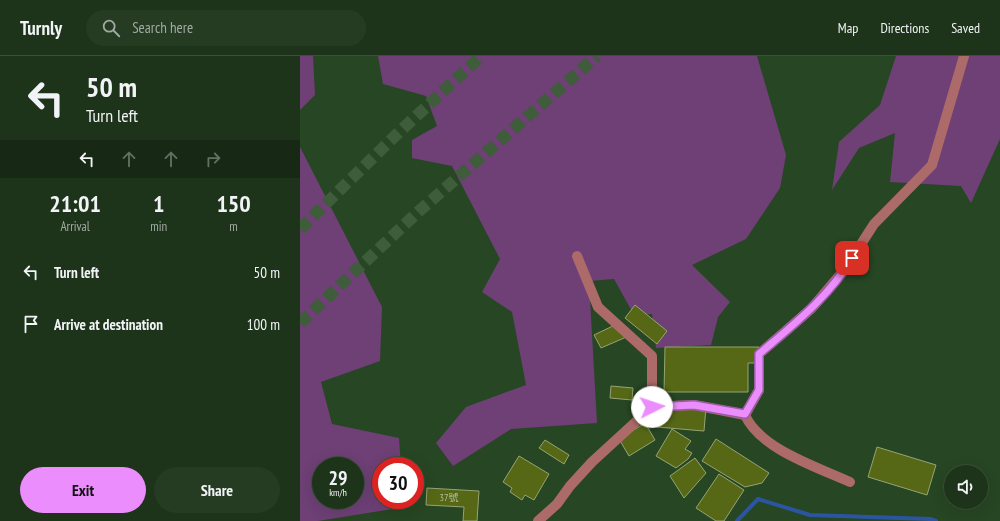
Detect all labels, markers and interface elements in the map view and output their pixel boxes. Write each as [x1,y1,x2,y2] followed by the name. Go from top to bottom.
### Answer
[86,10,366,46] search box
[20,16,62,40] text: Turnly
[100,17,122,39] icon: search
[132,18,193,37] text: Search here
[838,19,858,37] text: Map
[880,19,929,37] text: Directions
[951,19,980,37] text: Saved
[86,68,137,105] text: 50 m
[20,72,72,124] icon: left
[86,104,138,127] text: Turn left
[76,148,98,170] icon: left
[118,148,140,170] icon: ahead
[160,148,182,170] icon: ahead
[202,148,224,170] icon: right
[49,188,101,219] text: 21:01
[153,188,164,219] text: 1
[216,188,251,219] text: 150
[60,218,90,235] text: Arrival
[150,218,167,235] text: min
[229,218,238,235] text: m
[835,241,869,275] pin
[841,247,863,269] icon: arrive
[20,261,42,283] icon: left
[54,263,99,282] text: Turn left
[254,263,280,282] text: 50 m
[20,313,42,335] icon: arrive
[54,315,163,334] text: Arrive at destination
[247,315,280,334] text: 100 m
[631,386,673,428] position arrow
[372,457,424,509] speed limit sign: 30
[328,465,348,491] text: 29
[944,465,988,509] map controls
[944,465,988,509] button: sound
[20,467,146,513] button: Exit
[154,467,280,513] button: Share
[329,486,347,499] text: km/h
[440,491,459,504] house number: 37號

